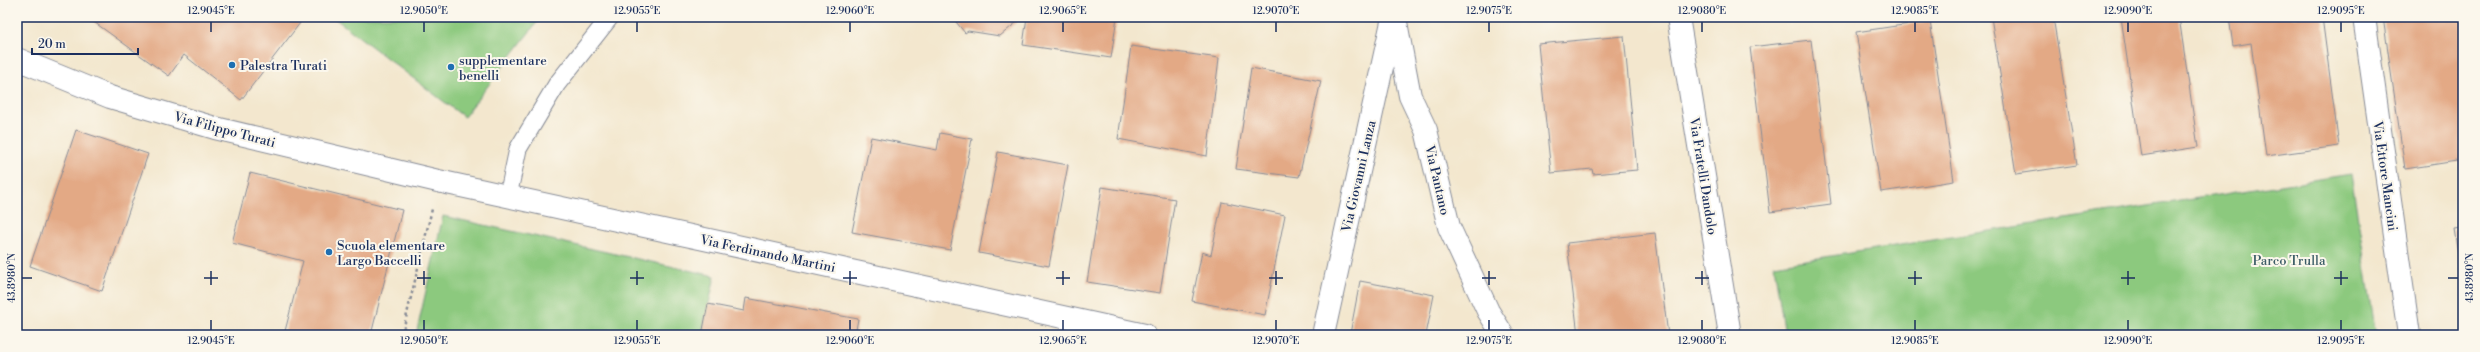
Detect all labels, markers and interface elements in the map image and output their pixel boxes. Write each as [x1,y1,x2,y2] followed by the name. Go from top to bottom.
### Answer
[187,5,235,17] text: 12.9045°E
[400,5,448,17] text: 12.9050°E
[614,5,660,17] text: 12.9055°E
[826,5,874,17] text: 12.9060°E
[1039,5,1087,17] text: 12.9065°E
[1252,5,1300,17] text: 12.9070°E
[1466,5,1512,17] text: 12.9075°E
[1678,5,1726,17] text: 12.9080°E
[1891,5,1939,17] text: 12.9085°E
[2104,5,2152,17] text: 12.9090°E
[2317,5,2365,17] text: 12.9095°E
[32,30,138,56] scale bar
[38,37,66,52] text: 20 m
[459,53,547,84] place label: supplementare benelli
[240,58,327,74] place label: Palestra Turati
[227,60,237,70] marker: Palestra Turati
[446,62,456,72] marker: supplementare benelli
[171,108,277,151] street label: Via Filippo Turati
[1686,115,1720,236] street label: Via Fratelli Dandolo
[1338,118,1380,235] street label: Via Giovanni Lanza
[2369,119,2401,232] street label: Via Ettore Mancini
[1421,143,1453,217] street label: Via Pantano
[698,232,837,276] street label: Via Ferdinando Martini
[337,238,445,269] place label: Scuola elementare Largo Baccelli
[324,247,334,257] marker: Scuola elementare Largo Baccelli
[6,253,18,303] text: 43.8980°N
[2252,253,2326,269] park label: Parco Trulla
[2464,253,2476,303] text: 43.8980°N
[187,335,235,347] text: 12.9045°E
[400,335,448,347] text: 12.9050°E
[614,335,660,347] text: 12.9055°E
[826,335,874,347] text: 12.9060°E
[1039,335,1087,347] text: 12.9065°E
[1252,335,1300,347] text: 12.9070°E
[1466,335,1512,347] text: 12.9075°E
[1678,335,1726,347] text: 12.9080°E
[1891,335,1939,347] text: 12.9085°E
[2104,335,2152,347] text: 12.9090°E
[2317,335,2365,347] text: 12.9095°E

